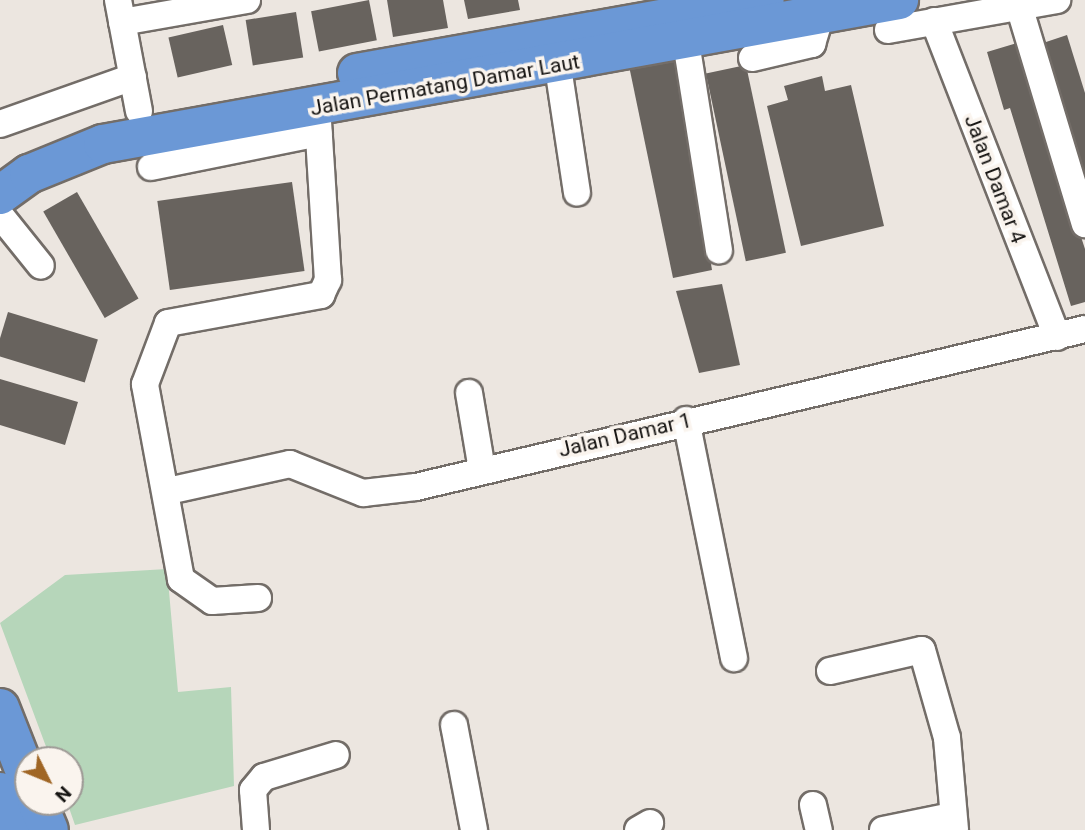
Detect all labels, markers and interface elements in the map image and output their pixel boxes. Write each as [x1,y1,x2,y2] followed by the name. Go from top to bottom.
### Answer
[308,49,582,121] street label: Jalan Permatang Damar Laut
[959,111,1031,247] street label: Jalan Damar 4
[556,407,694,463] street label: Jalan Damar 1
[14,746,84,816] north arrow
[50,782,76,807] text: N

